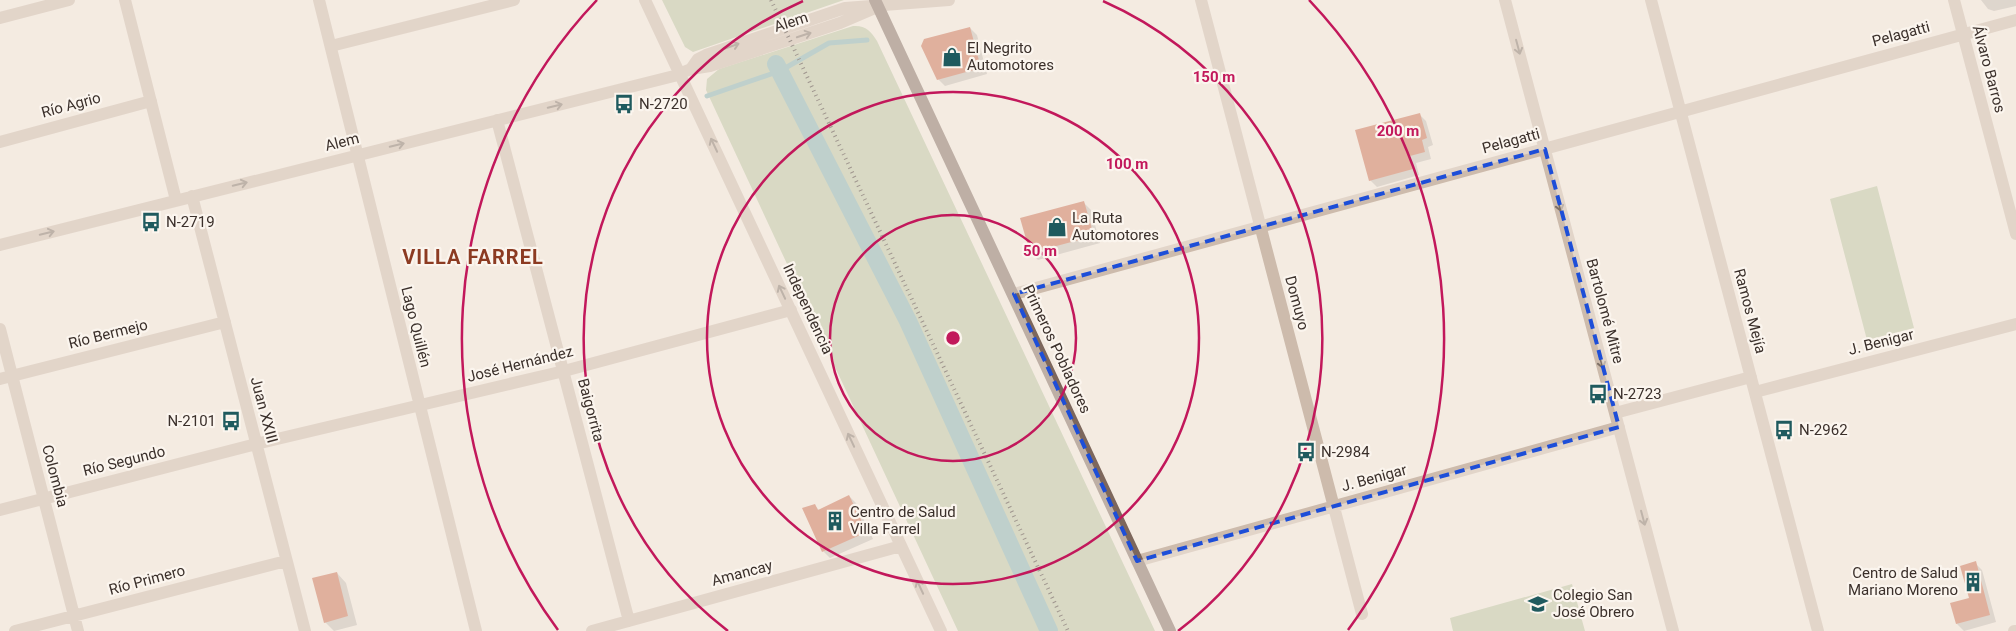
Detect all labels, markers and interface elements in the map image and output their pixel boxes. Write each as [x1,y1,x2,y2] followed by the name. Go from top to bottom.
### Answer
[772,8,810,36] street label: Alem
[1870,18,1932,50] street label: Pelagatti
[1969,23,2009,115] street label: Álvaro Barros
[796,30,811,39] one-way arrow
[967,39,1054,74] place label: El Negrito Automotores
[1513,39,1523,55] one-way arrow
[724,41,739,50] one-way arrow
[941,46,963,68] shop icon: El Negrito Automotores
[1193,68,1235,86] text: 150 m
[39,88,103,122] street label: Río Agrio
[613,93,635,115] bus stop icon: N-2720
[639,95,688,113] place label: N-2720
[546,101,562,110] one-way arrow
[1377,122,1419,140] text: 200 m
[1480,125,1542,157] street label: Pelagatti
[323,129,361,155] street label: Alem
[708,138,718,153] one-way arrow
[389,140,405,149] one-way arrow
[1106,155,1148,173] text: 100 m
[231,179,247,189] one-way arrow
[1555,196,1565,212] one-way arrow
[1072,209,1159,244] place label: La Ruta Automotores
[140,211,162,233] bus stop icon: N-2719
[166,213,215,231] place label: N-2719
[1046,216,1068,238] shop icon: La Ruta Automotores
[39,228,55,237] one-way arrow
[1023,242,1057,260] text: 50 m
[402,245,544,269] district label: VILLA FARREL
[1582,257,1628,365] street label: Bartolomé Mitre
[779,261,837,357] street label: Independencia
[1730,267,1770,355] street label: Ramos Mejía
[1281,274,1313,332] street label: Domuyo
[1019,282,1095,416] street label: Primeros Pobladores
[397,285,435,369] street label: Lago Quillén
[777,285,787,300] one-way arrow
[67,315,149,353] street label: Río Bermejo
[1846,325,1916,359] street label: J. Benigar
[944,329,962,347] centre of rings
[465,342,575,386] street label: José Hernández
[1597,353,1606,369] one-way arrow
[247,375,281,445] street label: Juan XXIII
[574,376,608,444] street label: Baigorrita
[1587,383,1609,405] bus stop icon: N-2723
[1613,385,1662,403] place label: N-2723
[220,410,242,432] bus stop icon: N-2101
[167,412,216,430] place label: N-2101
[1773,419,1795,441] bus stop icon: N-2962
[1799,421,1848,439] place label: N-2962
[846,433,856,448] one-way arrow
[1295,441,1317,463] bus stop icon: N-2984
[81,442,167,480] street label: Río Segundo
[38,443,72,509] street label: Colombia
[1321,443,1370,461] place label: N-2984
[1339,461,1409,495] street label: J. Benigar
[850,503,956,538] place label: Centro de Salud Villa Farrel
[824,510,846,532] building icon: Centro de Salud Villa Farrel
[1639,510,1648,526] one-way arrow
[710,556,774,590] street label: Amancay
[107,561,187,599] street label: Río Primero
[1848,564,1958,599] place label: Centro de Salud Mariano Moreno
[1962,571,1984,593] building icon: Centro de Salud Mariano Moreno
[915,580,925,595] one-way arrow
[1553,586,1634,621] place label: Colegio San José Obrero
[1527,593,1549,615] school or university icon: Colegio San José Obrero

